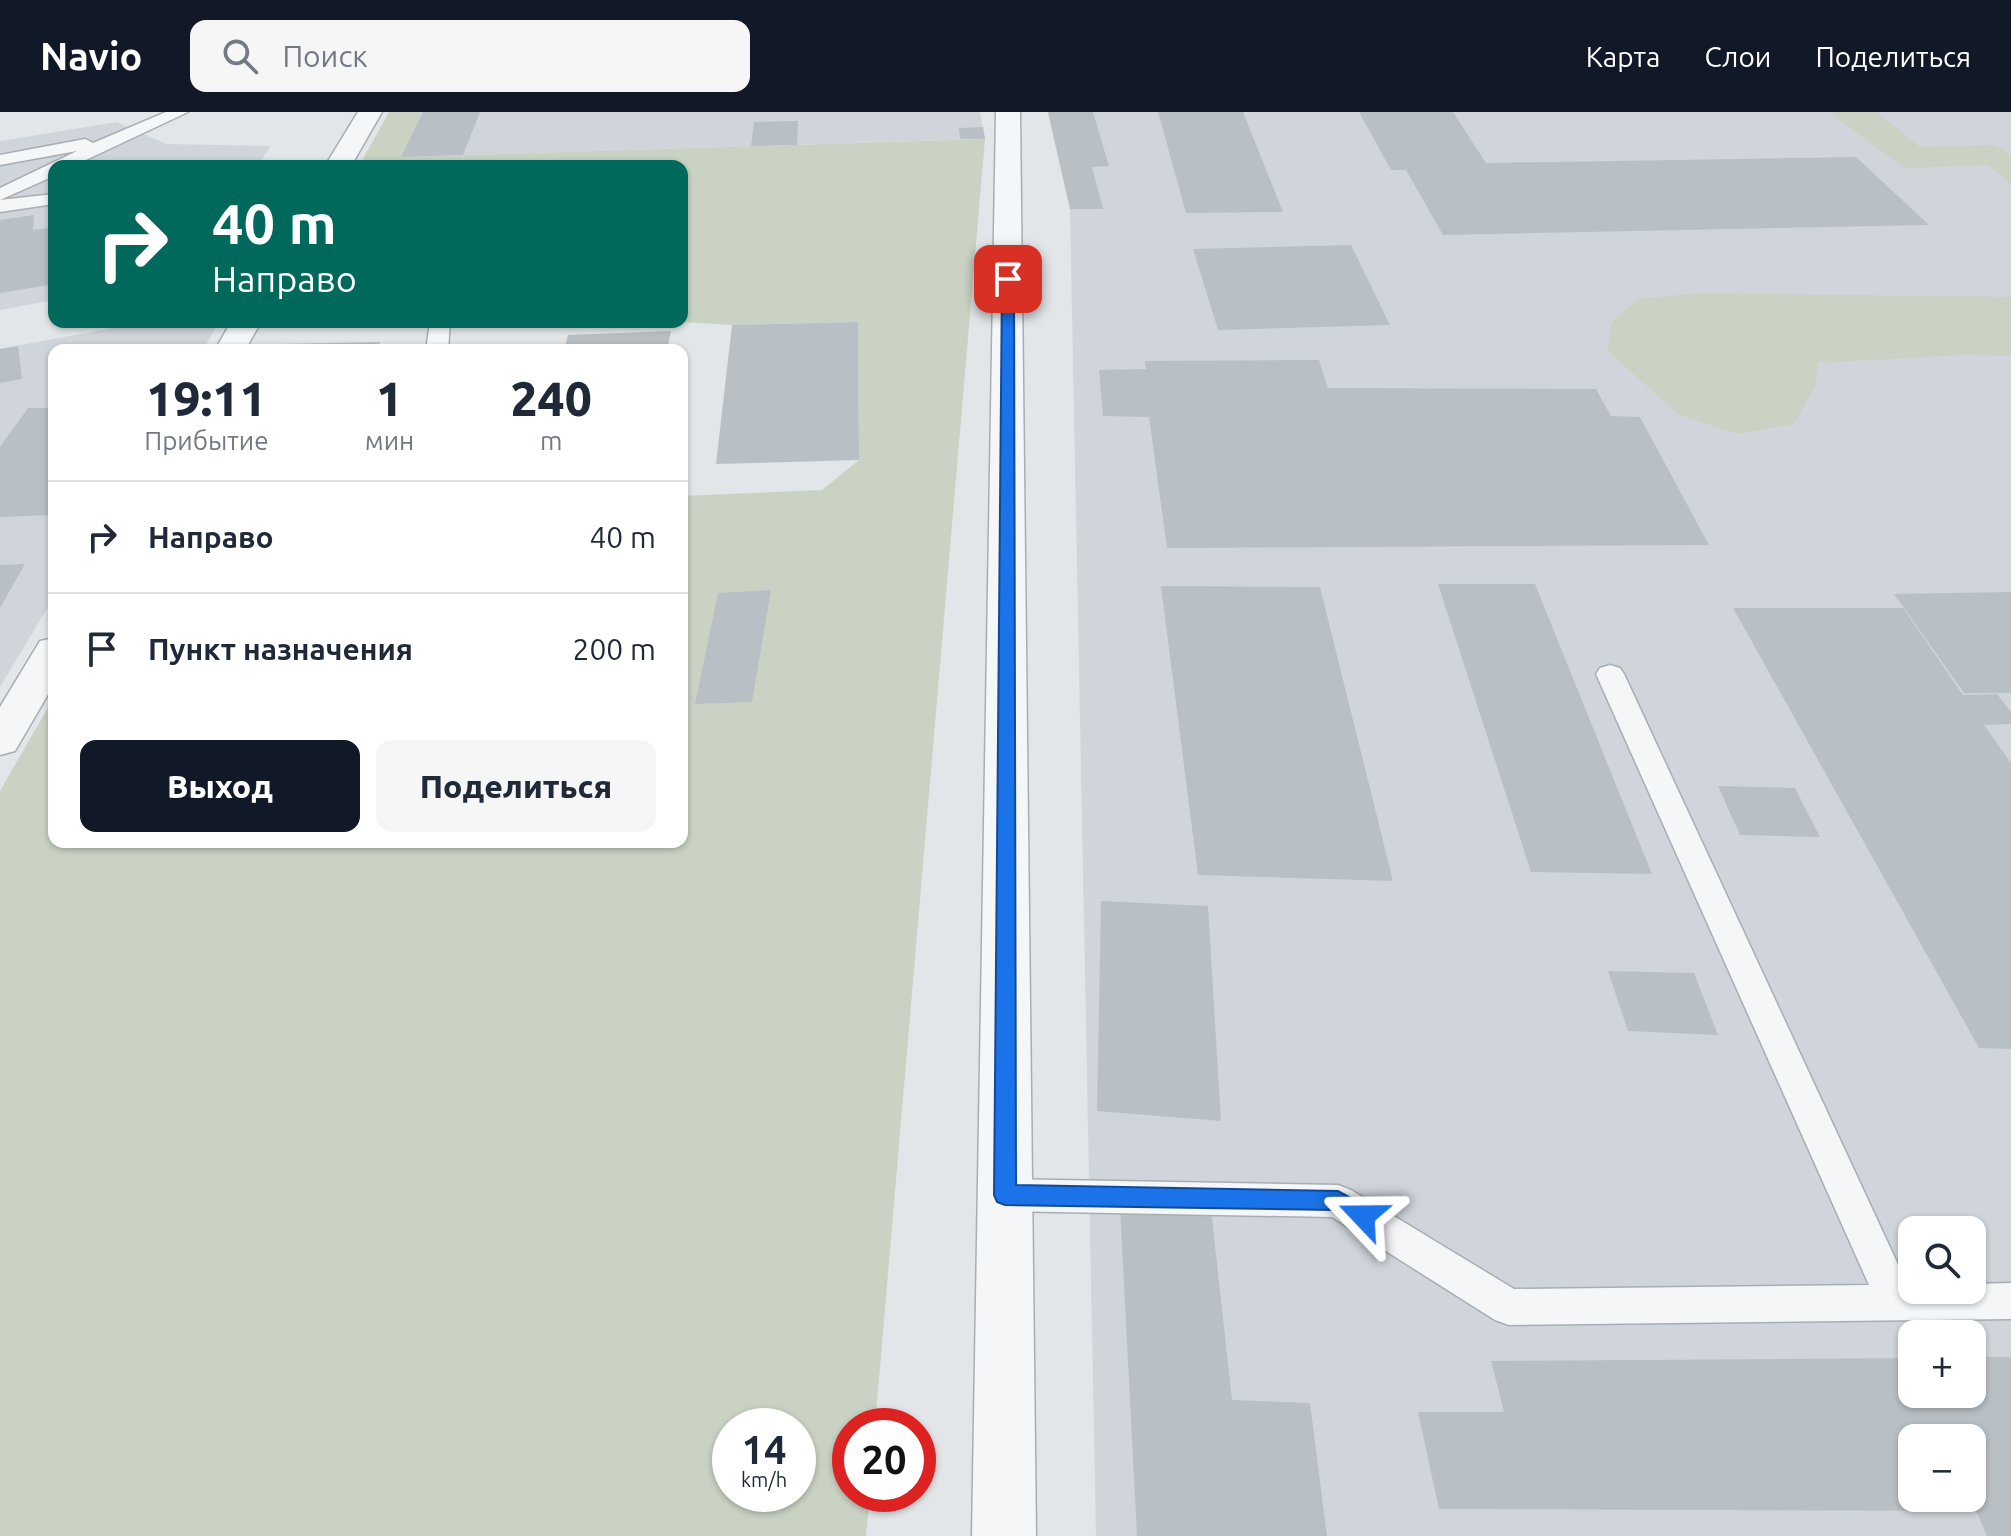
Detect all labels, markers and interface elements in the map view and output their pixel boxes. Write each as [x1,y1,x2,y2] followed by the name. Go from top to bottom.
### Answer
[190,20,750,92] search box
[218,34,262,78] icon: search
[40,35,142,77] text: Navio
[282,39,368,73] text: Поиск
[1586,41,1660,72] text: Карта
[1704,41,1771,72] text: Слои
[1815,41,1971,72] text: Поделиться
[80,192,184,296] icon: right
[212,192,337,255] text: 40 m
[974,245,1042,313] pin
[986,257,1030,301] icon: arrive
[212,258,357,299] text: Направо
[146,371,266,425] text: 19:11
[376,371,403,425] text: 1
[511,371,592,425] text: 240
[144,426,269,455] text: Прибытие
[365,426,414,455] text: мин
[540,426,562,455] text: m
[80,515,124,559] icon: right
[148,520,274,554] text: Направо
[589,520,656,554] text: 40 m
[80,627,124,671] icon: arrive
[148,632,413,666] text: Пункт назначения
[572,632,656,666] text: 200 m
[80,740,360,832] button: Выход
[376,740,656,832] button: Поделиться
[1321,1174,1405,1258] position arrow
[1898,1216,1986,1512] map controls
[1898,1216,1986,1304] button: search
[1898,1320,1986,1408] button: +
[832,1408,936,1512] speed limit sign: 20
[1898,1424,1986,1512] button: −
[741,1427,787,1472] text: 14
[741,1468,787,1491] text: km/h

